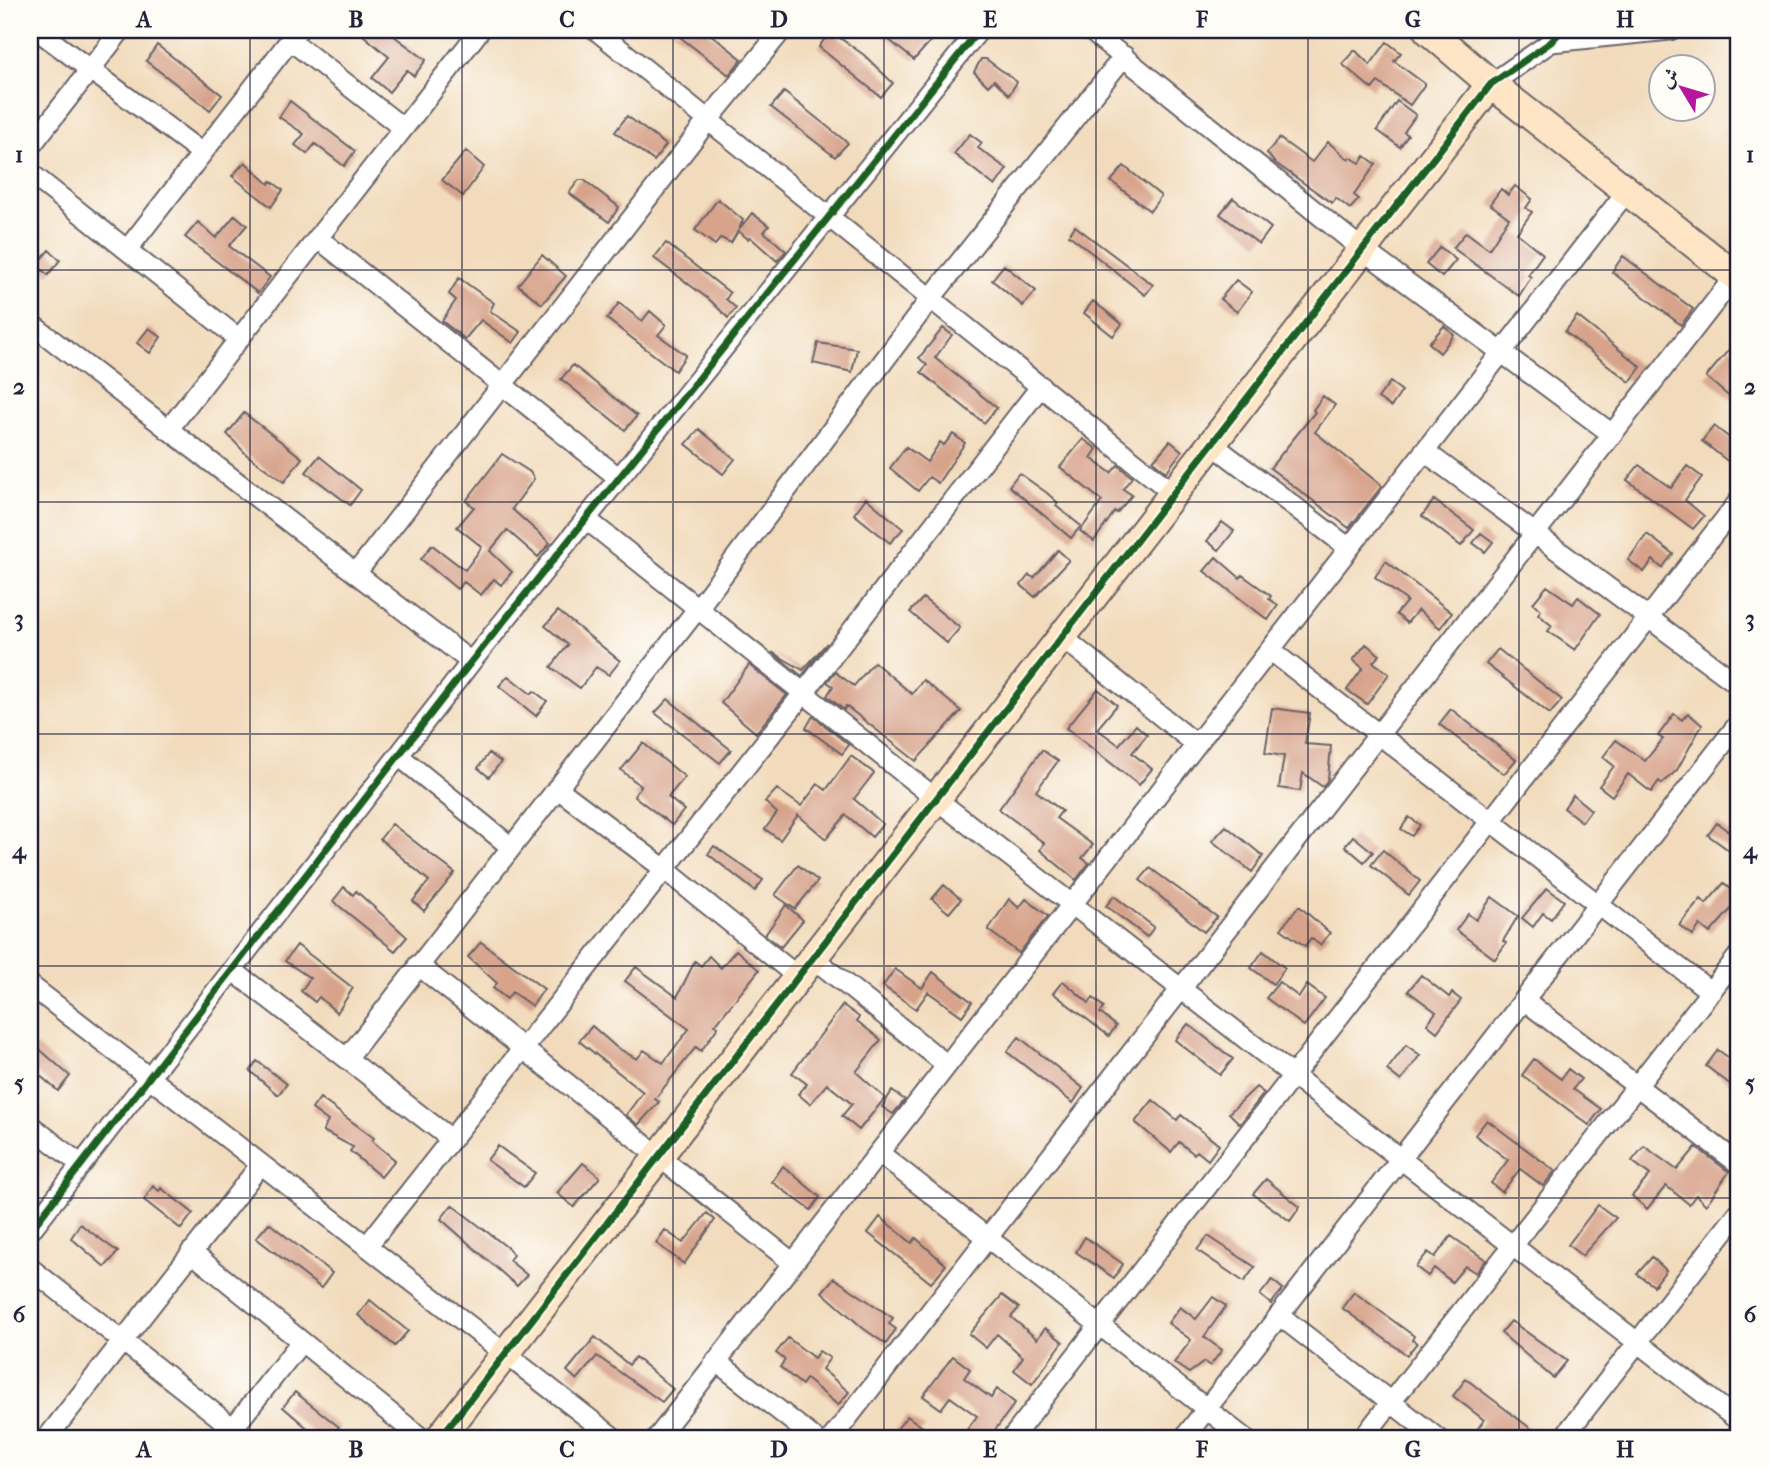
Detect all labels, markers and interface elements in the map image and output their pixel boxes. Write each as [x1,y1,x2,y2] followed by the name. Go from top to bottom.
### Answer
[135,6,153,33] text: A
[349,6,364,33] text: B
[559,6,575,33] text: C
[770,6,788,33] text: D
[983,6,997,33] text: E
[1195,6,1209,33] text: F
[1405,6,1421,33] text: G
[1616,6,1634,33] text: H
[1646,52,1716,122] north arrow
[1655,64,1684,92] text: ش
[15,141,23,168] text: 1
[1746,141,1754,168] text: 1
[13,373,25,400] text: 2
[1744,373,1756,400] text: 2
[14,605,24,632] text: 3
[1745,605,1755,632] text: 3
[11,837,27,864] text: 4
[1742,837,1758,864] text: 4
[14,1069,24,1096] text: 5
[1745,1069,1755,1096] text: 5
[13,1301,26,1328] text: 6
[1744,1301,1757,1328] text: 6
[135,1436,153,1463] text: A
[349,1436,364,1463] text: B
[559,1436,575,1463] text: C
[770,1436,788,1463] text: D
[983,1436,997,1463] text: E
[1195,1436,1209,1463] text: F
[1405,1436,1421,1463] text: G
[1616,1436,1634,1463] text: H

